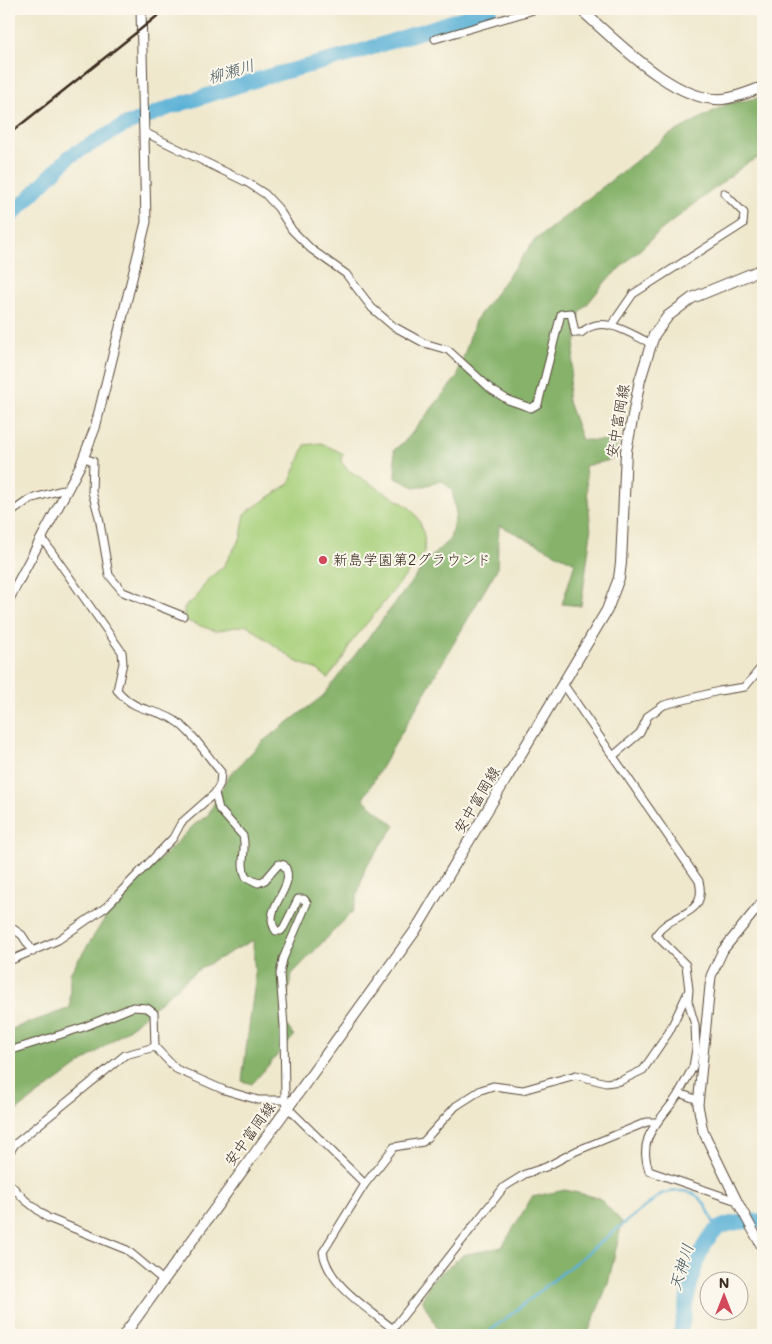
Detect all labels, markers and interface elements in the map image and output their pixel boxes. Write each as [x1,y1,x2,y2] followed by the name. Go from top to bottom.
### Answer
[205,54,257,87] water label: 柳瀬川
[601,382,633,460] street label: 安中富岡線
[333,549,491,569] place label: 新島学園第2グラウンド
[317,554,329,566] marker: 新島学園第2グラウンド
[448,762,504,837] street label: 安中富岡線
[219,1097,279,1170] street label: 安中富岡線
[663,1241,698,1293] water label: 天神川
[700,1272,750,1322] north arrow
[719,1273,729,1292] text: N

